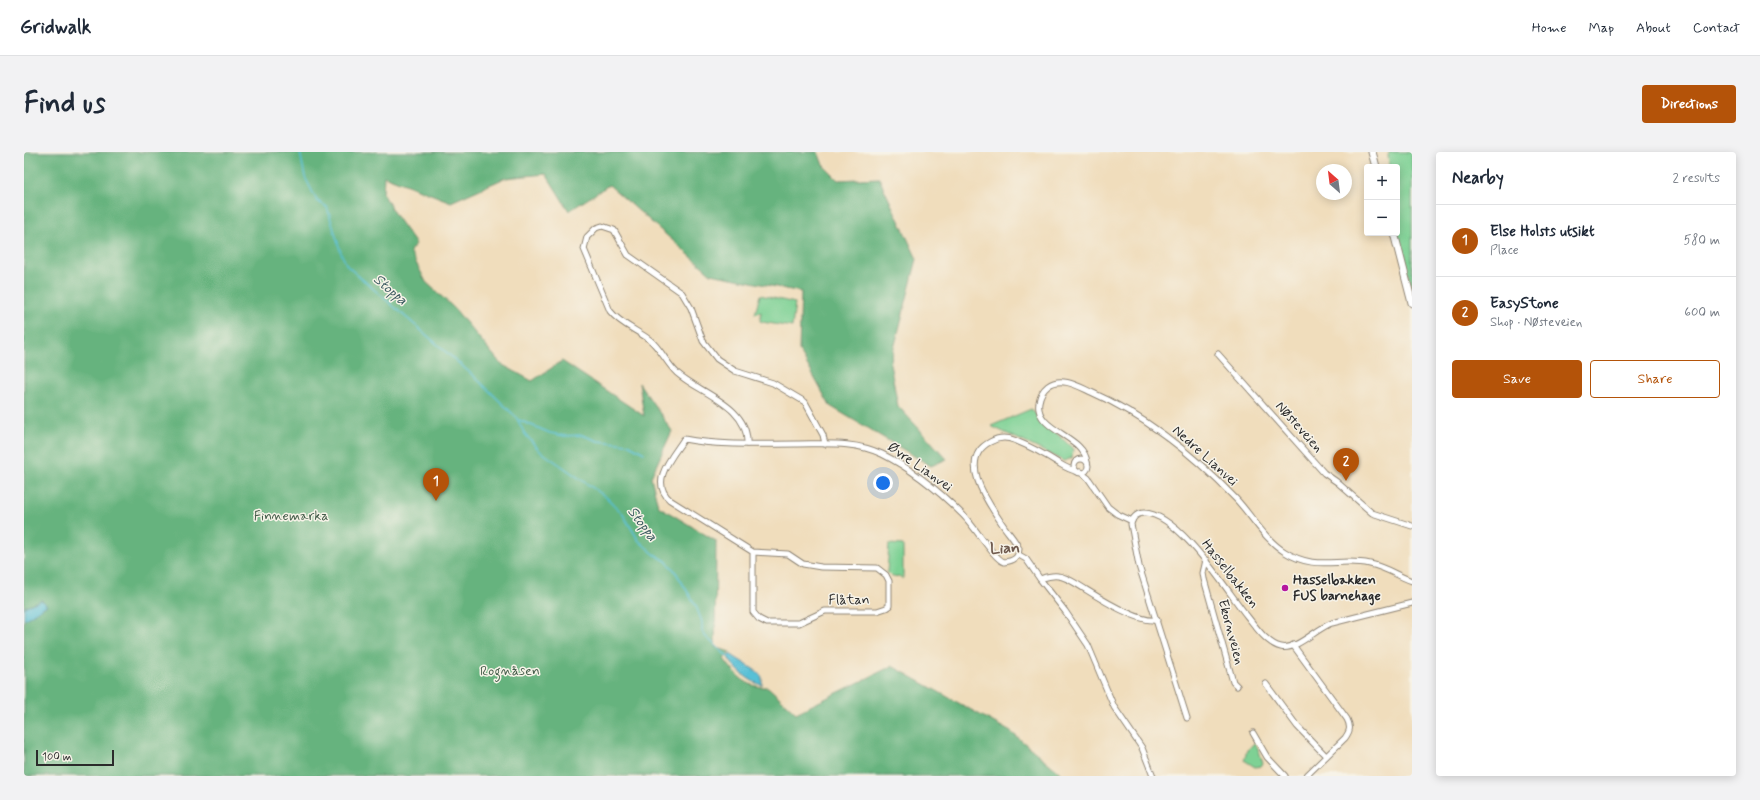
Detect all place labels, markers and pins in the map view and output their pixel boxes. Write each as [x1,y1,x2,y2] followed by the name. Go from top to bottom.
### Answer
[1333,448,1359,481] pin: 2
[423,468,449,501] pin: 1
[1293,571,1381,606] place label: Hasselbakken FUS barnehage
[1280,583,1290,593] marker: Hasselbakken FUS barnehage

